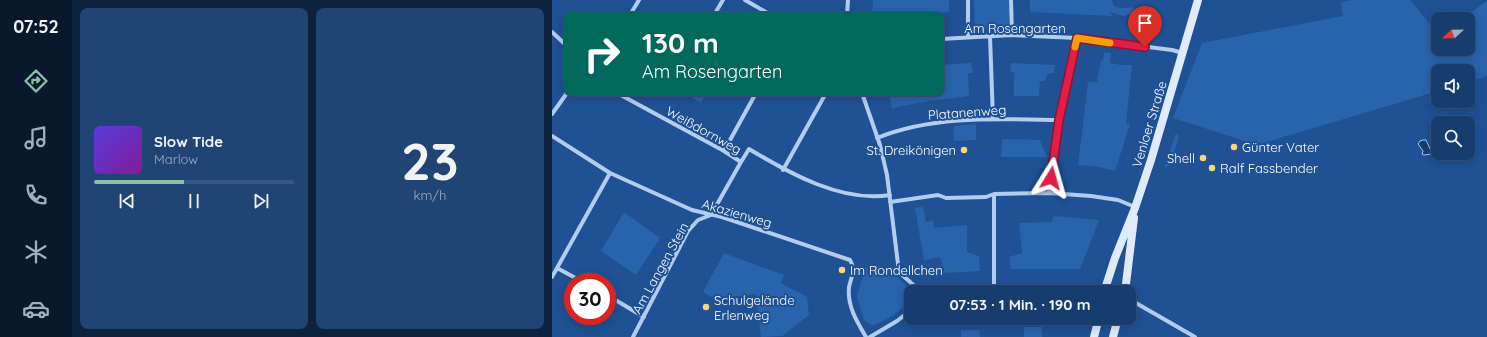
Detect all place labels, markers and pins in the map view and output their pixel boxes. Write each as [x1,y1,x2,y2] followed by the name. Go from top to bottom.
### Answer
[1128,6,1162,47] pin
[1242,139,1319,155] place label: Günter Vater
[866,142,956,158] place label: St. Dreikönigen
[1229,142,1239,152] marker: Günter Vater
[959,145,969,155] marker: St. Dreikönigen
[1167,150,1195,166] place label: Shell
[1198,153,1208,163] marker: Shell
[1220,160,1318,176] place label: Ralf Fassbender
[1207,163,1217,173] marker: Ralf Fassbender
[850,262,943,278] place label: Im Rondellchen
[837,265,847,275] marker: Im Rondellchen
[714,292,794,323] place label: Schulgelände Erlenweg
[701,302,711,312] marker: Schulgelände Erlenweg

